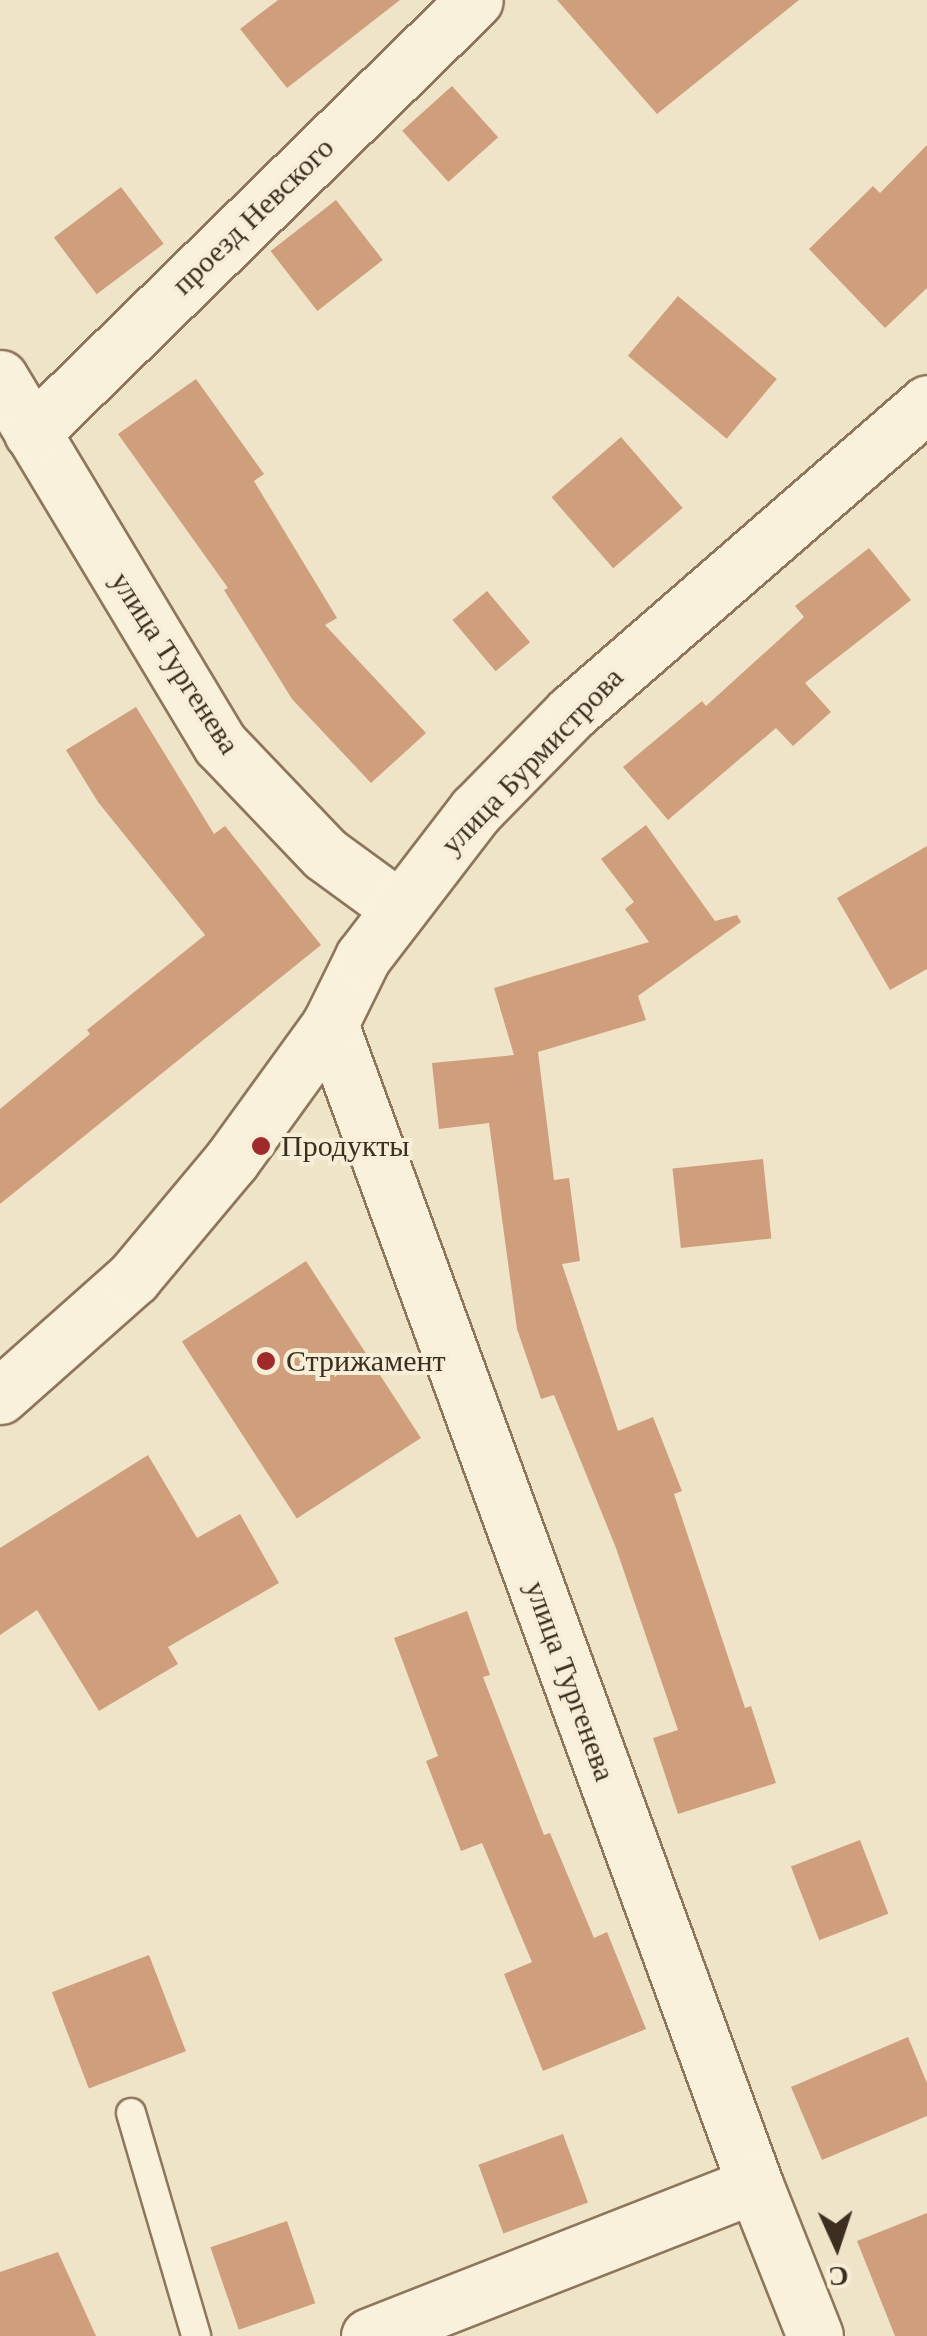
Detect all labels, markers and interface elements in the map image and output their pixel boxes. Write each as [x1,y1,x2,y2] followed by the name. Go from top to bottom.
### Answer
[165,130,341,302] street label: проезд Невского
[103,565,247,761] street label: улица Тургенева
[433,660,631,862] street label: улица Бурмистрова
[281,1128,410,1164] place label: Продукты
[250,1135,272,1157] marker: Продукты
[286,1343,446,1379] place label: Стрижамент
[255,1350,277,1372] marker: Стрижамент
[517,1576,623,1786] street label: улица Тургенева
[787,2196,887,2296] north arrow
[828,2260,850,2292] text: С

